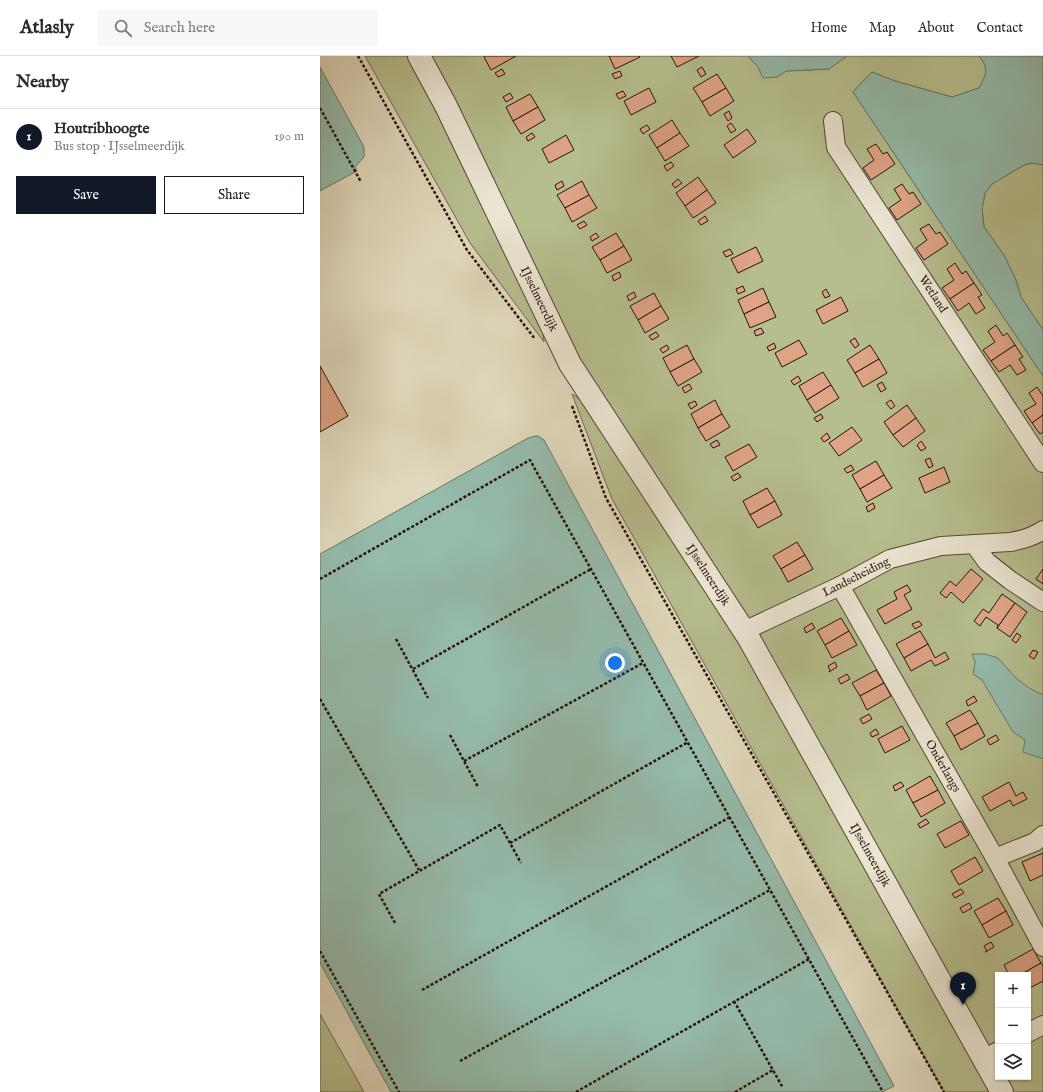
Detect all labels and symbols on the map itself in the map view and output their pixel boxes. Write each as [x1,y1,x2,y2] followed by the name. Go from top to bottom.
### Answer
[516,264,561,335] street label: IJsselmeerdijk
[915,272,951,316] street label: Wetland
[682,541,734,610] street label: IJsselmeerdijk
[820,553,893,600] street label: Landscheiding
[605,653,625,673] your location
[922,737,964,795] street label: Onderlangs
[845,821,894,890] street label: IJsselmeerdijk
[950,972,976,1005] pin: 1

